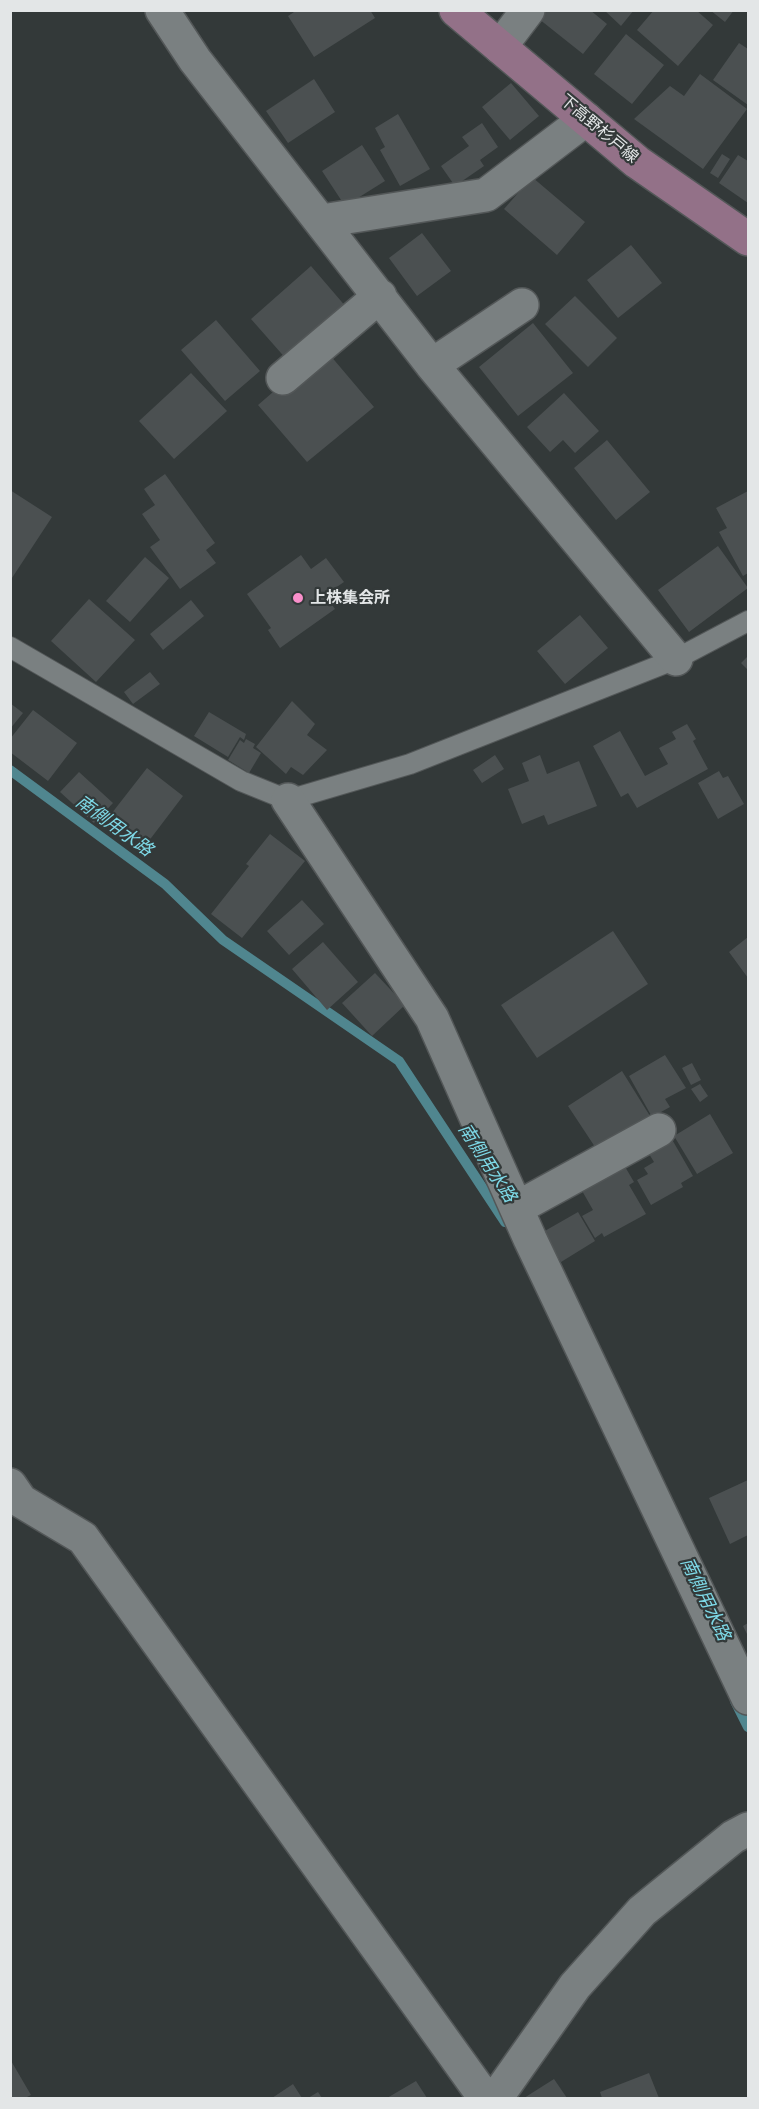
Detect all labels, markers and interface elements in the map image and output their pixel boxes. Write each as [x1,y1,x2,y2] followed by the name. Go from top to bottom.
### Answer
[556,91,642,167] street label: 下高野杉戸線
[310,588,390,608] place label: 上株集会所
[291,591,305,605] marker: 上株集会所
[71,791,157,861] water label: 南側用水路
[453,1119,521,1207] water label: 南側用水路
[676,1554,734,1644] water label: 南側用水路

